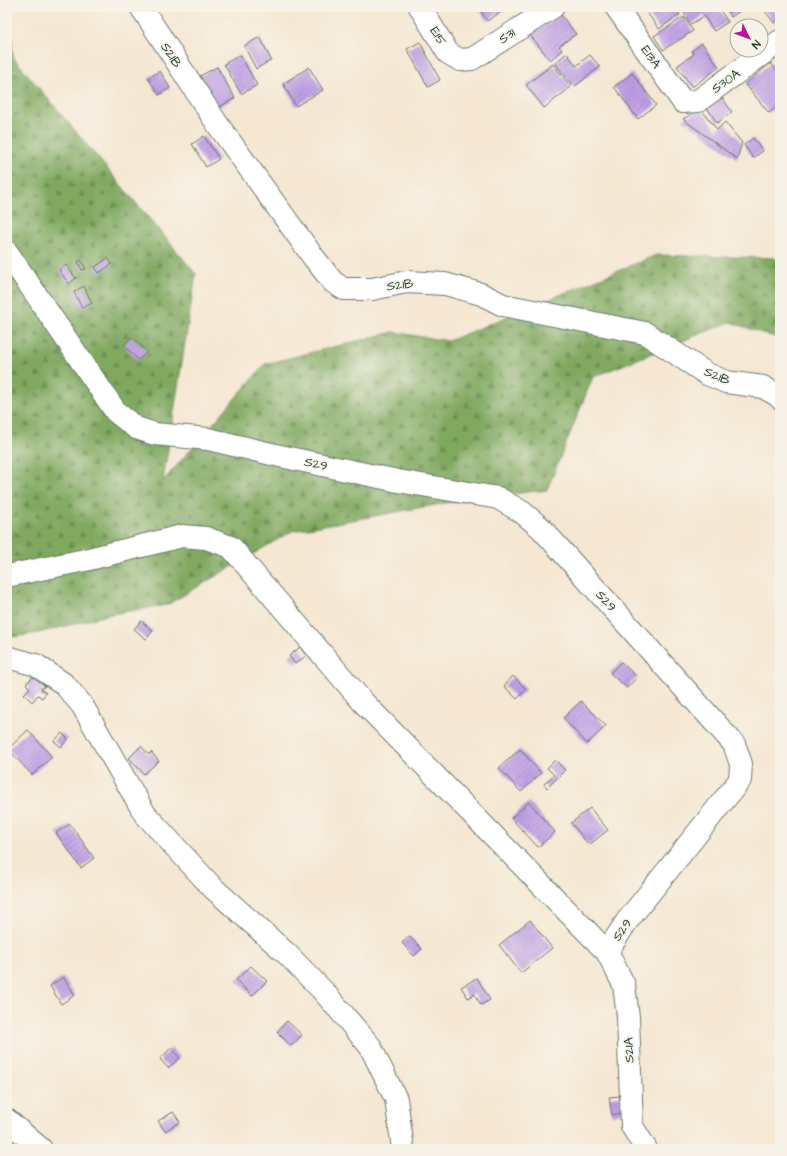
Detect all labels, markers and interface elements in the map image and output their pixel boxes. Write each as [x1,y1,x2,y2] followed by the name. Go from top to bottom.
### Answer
[729,18,769,58] north arrow
[425,23,451,49] street label: E15
[495,24,519,48] street label: S31
[748,37,764,52] text: N
[156,39,186,71] street label: S21B
[637,42,666,73] street label: E13A
[708,64,745,98] street label: S30A
[386,274,414,296] street label: S21B
[701,362,733,390] street label: S21B
[303,453,329,475] street label: S29
[592,586,620,616] street label: S29
[608,915,636,945] street label: S29
[620,1036,638,1063] street label: S21A

